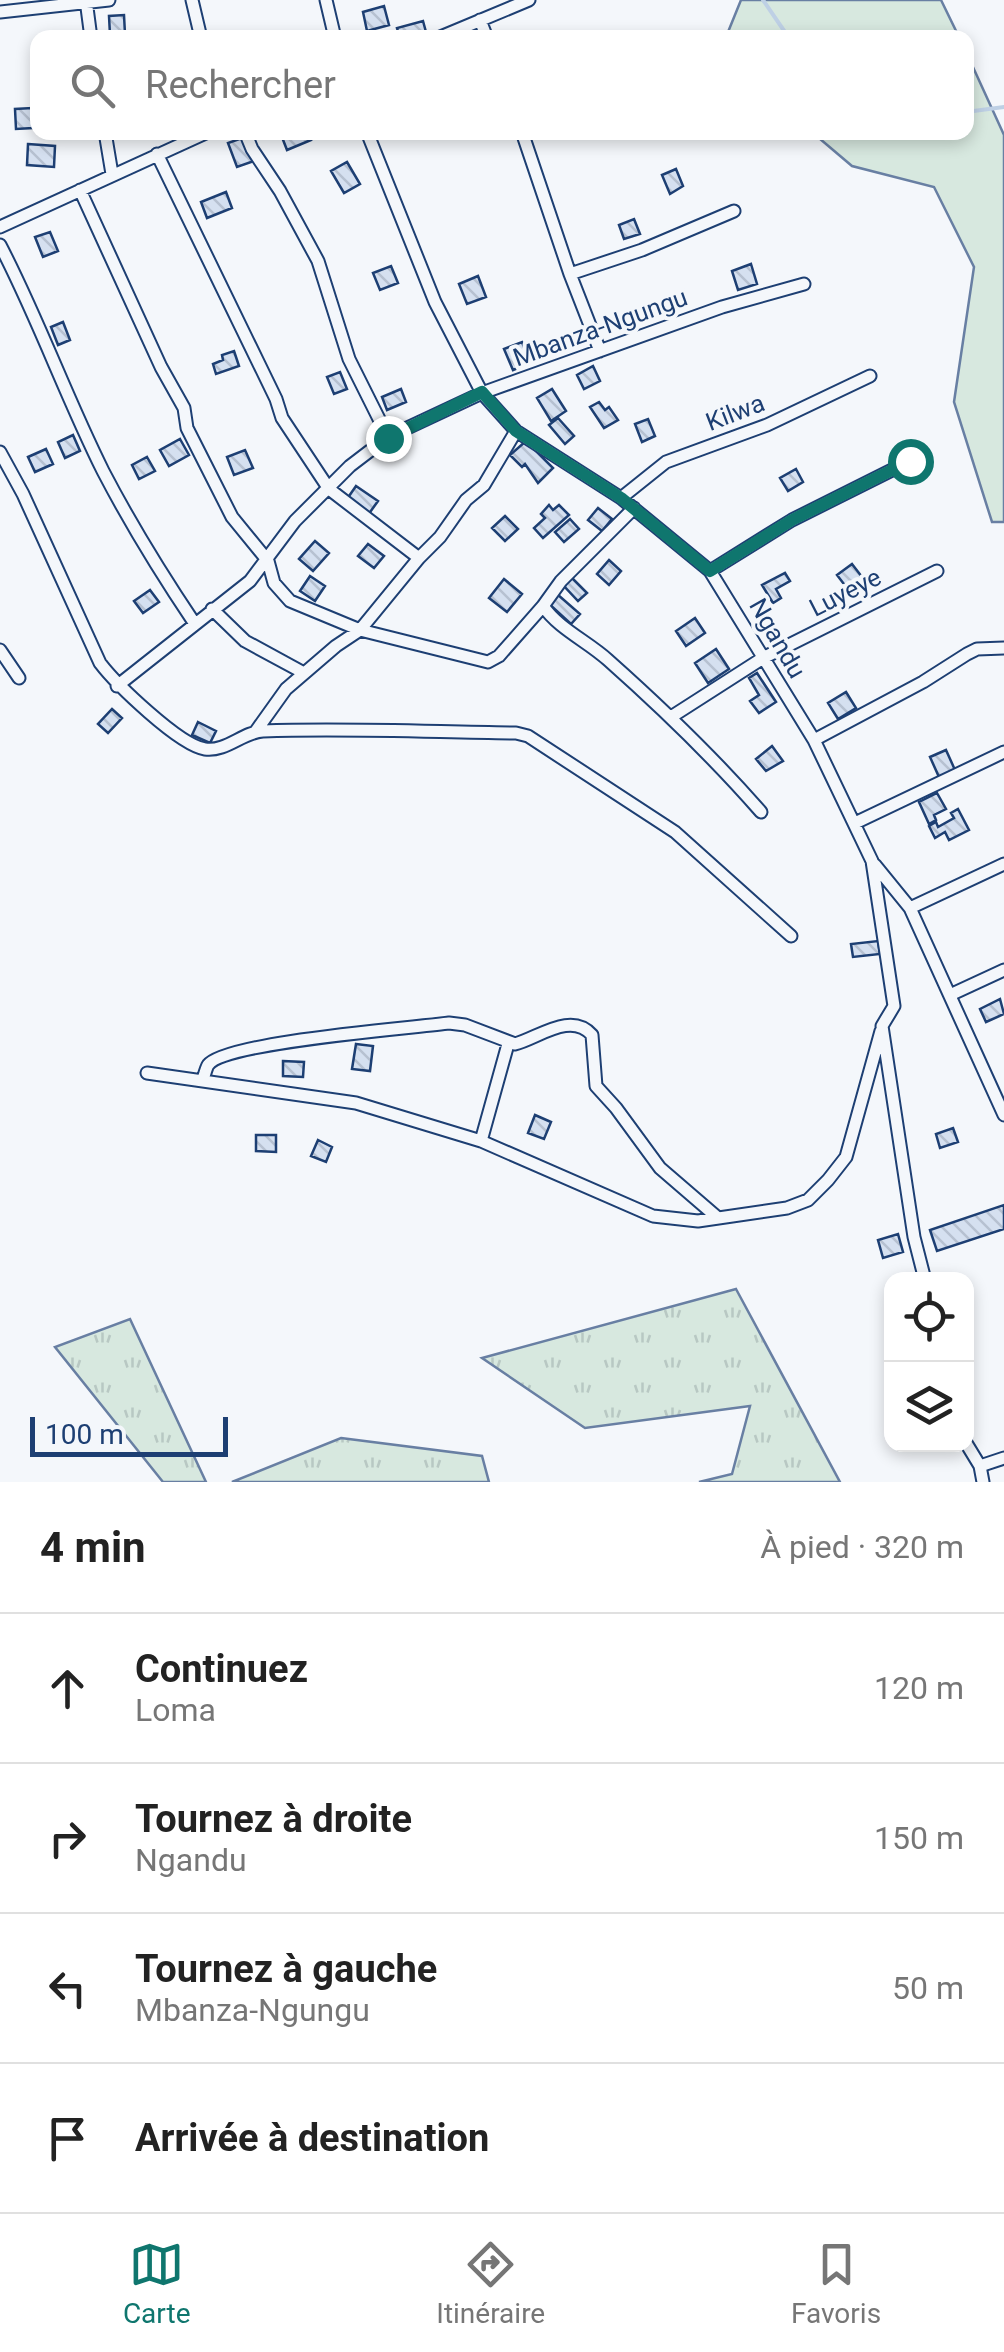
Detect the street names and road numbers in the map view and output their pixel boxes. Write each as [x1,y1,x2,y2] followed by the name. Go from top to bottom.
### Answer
[509,282,691,372] street label: Mbanza-Ngungu
[702,388,768,437] street label: Kilwa
[805,562,886,623] street label: Luyeye
[743,593,812,683] street label: Ngandu

